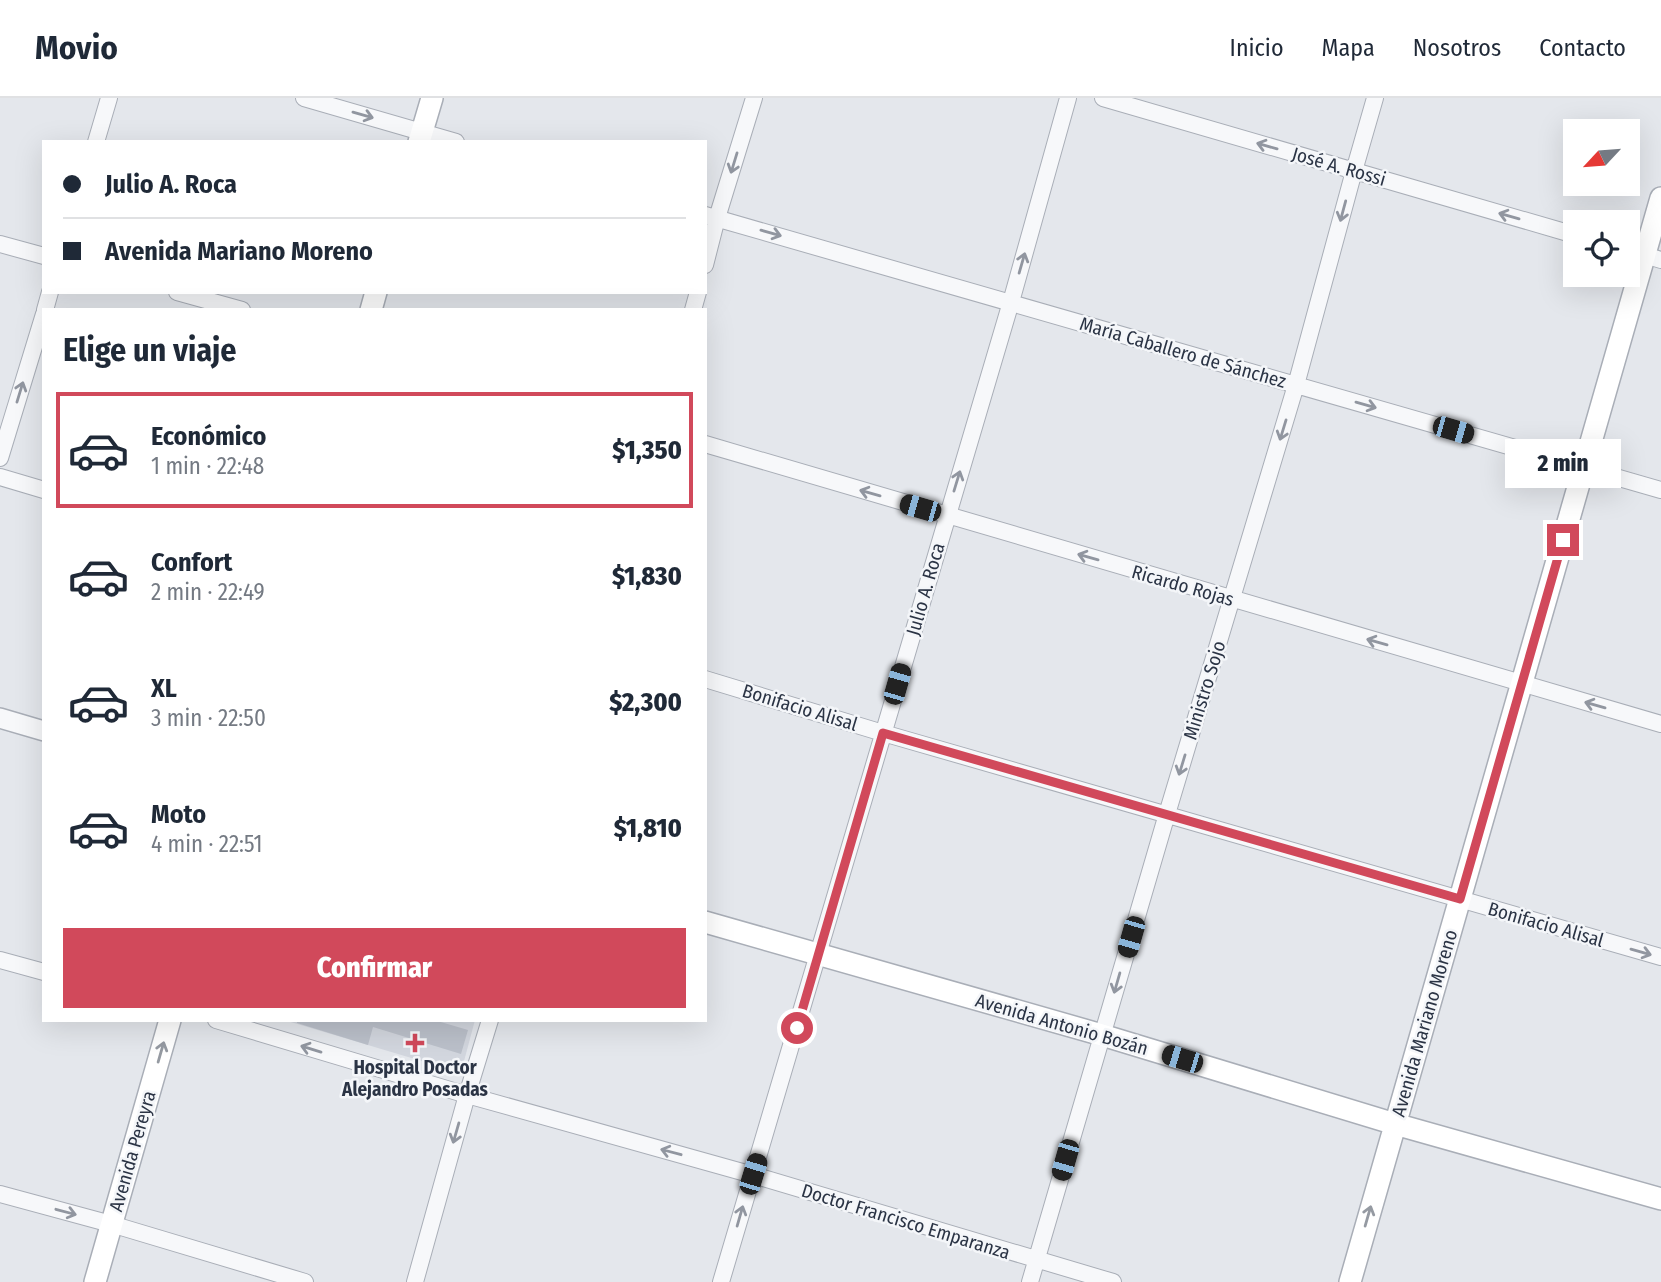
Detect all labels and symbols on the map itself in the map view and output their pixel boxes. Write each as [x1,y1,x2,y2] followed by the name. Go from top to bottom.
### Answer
[352,109,374,122] one-way arrow
[1563,119,1640,196] north arrow
[1257,138,1279,151] one-way arrow
[1289,142,1388,191] street label: José A. Rossi
[727,152,740,174] one-way arrow
[1336,199,1349,222] one-way arrow
[1499,208,1521,221] one-way arrow
[760,228,782,241] one-way arrow
[1016,252,1029,274] one-way arrow
[1077,312,1289,393] street label: María Caballero de Sánchez
[14,382,27,404] one-way arrow
[1354,399,1377,412] one-way arrow
[1430,414,1477,446] car
[1275,419,1288,441] one-way arrow
[1505,438,1621,488] callout: 2 min
[952,470,965,492] one-way arrow
[859,485,881,498] one-way arrow
[897,492,944,524] car
[1547,524,1579,556] route end
[901,540,950,638] street label: Julio A. Roca
[1077,550,1099,563] one-way arrow
[1129,560,1237,611] street label: Ricardo Rojas
[1366,634,1388,647] one-way arrow
[1179,638,1230,742] street label: Ministro Sojo
[882,661,913,707] car
[739,679,860,736] street label: Bonifacio Alisal
[1585,698,1607,711] one-way arrow
[1174,754,1187,776] one-way arrow
[1485,897,1606,952] street label: Bonifacio Alisal
[1116,914,1147,960] car
[1387,927,1462,1119] street label: Avenida Mariano Moreno
[1630,946,1652,959] one-way arrow
[1110,972,1123,994] one-way arrow
[973,989,1151,1060] street label: Avenida Antonio Bozán
[781,1012,813,1044] route start
[405,1033,425,1053] marker: Hospital Doctor Alejandro Posadas
[155,1041,168,1063] one-way arrow
[300,1041,322,1054] one-way arrow
[1159,1043,1206,1075] car
[341,1056,489,1101] place label: Hospital Doctor Alejandro Posadas
[104,1088,161,1214] street label: Avenida Pereyra
[449,1121,462,1143] one-way arrow
[1050,1137,1081,1183] car
[660,1145,683,1158] one-way arrow
[737,1151,770,1197] car
[799,1179,1013,1264] street label: Doctor Francisco Emparanza
[54,1206,77,1219] one-way arrow
[735,1206,748,1228] one-way arrow
[1363,1206,1376,1228] one-way arrow

